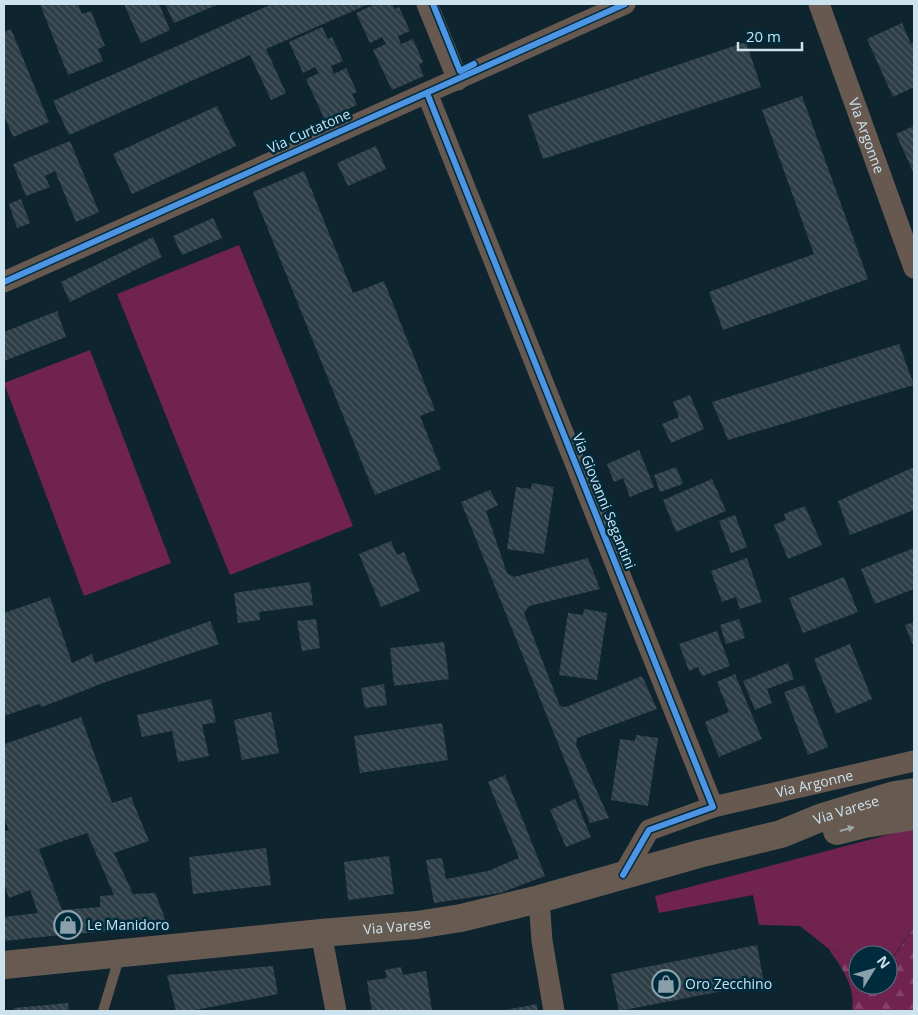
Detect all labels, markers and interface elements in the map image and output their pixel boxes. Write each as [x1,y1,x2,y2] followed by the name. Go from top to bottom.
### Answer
[738,20,802,52] scale bar
[746,26,781,46] text: 20 m
[845,95,889,176] street label: Via Argonne
[264,104,353,157] street label: Via Curtatone
[569,430,640,571] street label: Via Giovanni Segantini
[774,765,855,801] street label: Via Argonne
[810,790,881,829] street label: Via Varese
[839,825,854,833] one-way arrow
[53,910,83,940] shop icon: Le Manidoro
[363,913,432,938] street label: Via Varese
[87,915,169,934] place label: Le Manidoro
[848,945,898,995] north arrow
[873,952,895,972] text: N
[651,969,681,999] shop icon: Oro Zecchino
[685,974,772,993] place label: Oro Zecchino

